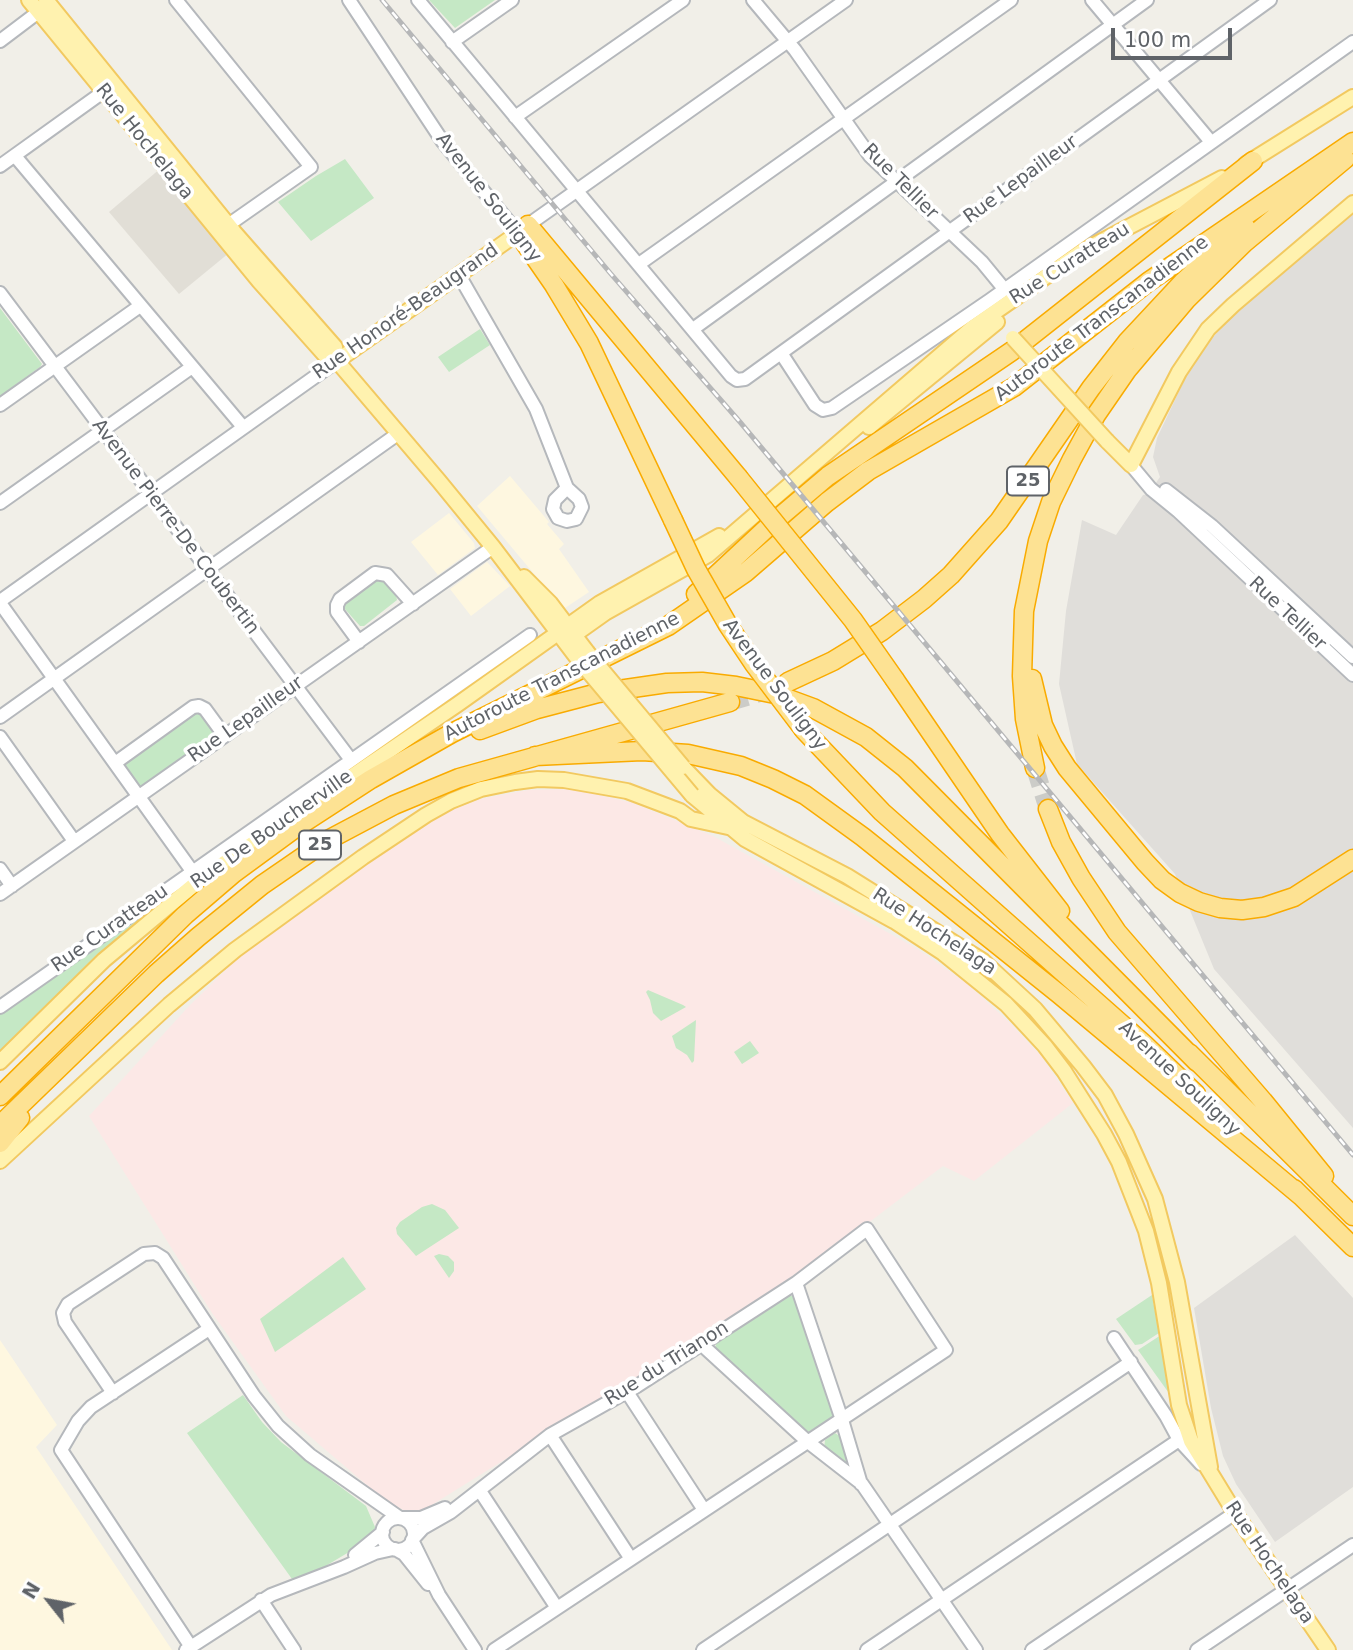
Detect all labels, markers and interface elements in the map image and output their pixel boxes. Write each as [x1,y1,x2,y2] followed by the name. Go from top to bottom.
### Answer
[1115,14,1236,58] scale bar
[1124,28,1191,52] text: 100 m
[90,79,198,205] street label: Rue Hochelaga
[430,129,546,267] street label: Avenue Souligny
[960,131,1082,229] street label: Rue Lepailleur
[857,139,943,225] street label: Rue Tellier
[1006,218,1134,310] street label: Rue Curatteau
[991,231,1213,407] street label: Autoroute Transcanadienne
[309,239,503,385] street label: Rue Honoré-Beaugrand
[87,415,263,639] street label: Avenue Pierre-De Coubertin
[1007,466,1049,495] road number: 25
[1244,572,1330,656] street label: Rue Tellier
[440,608,684,746] street label: Autoroute Transcanadienne
[717,615,831,755] street label: Avenue Souligny
[184,672,308,768] street label: Rue Lepailleur
[187,766,357,894] street label: Rue De Boucherville
[299,830,341,860] road number: 25
[47,880,173,978] street label: Rue Curatteau
[868,884,1000,980] street label: Rue Hochelaga
[1113,1017,1245,1141] street label: Avenue Souligny
[601,1317,733,1411] street label: Rue du Trianon
[1220,1497,1318,1629] street label: Rue Hochelaga
[14,1566,84,1636] north arrow
[17,1578,45,1603] text: N

